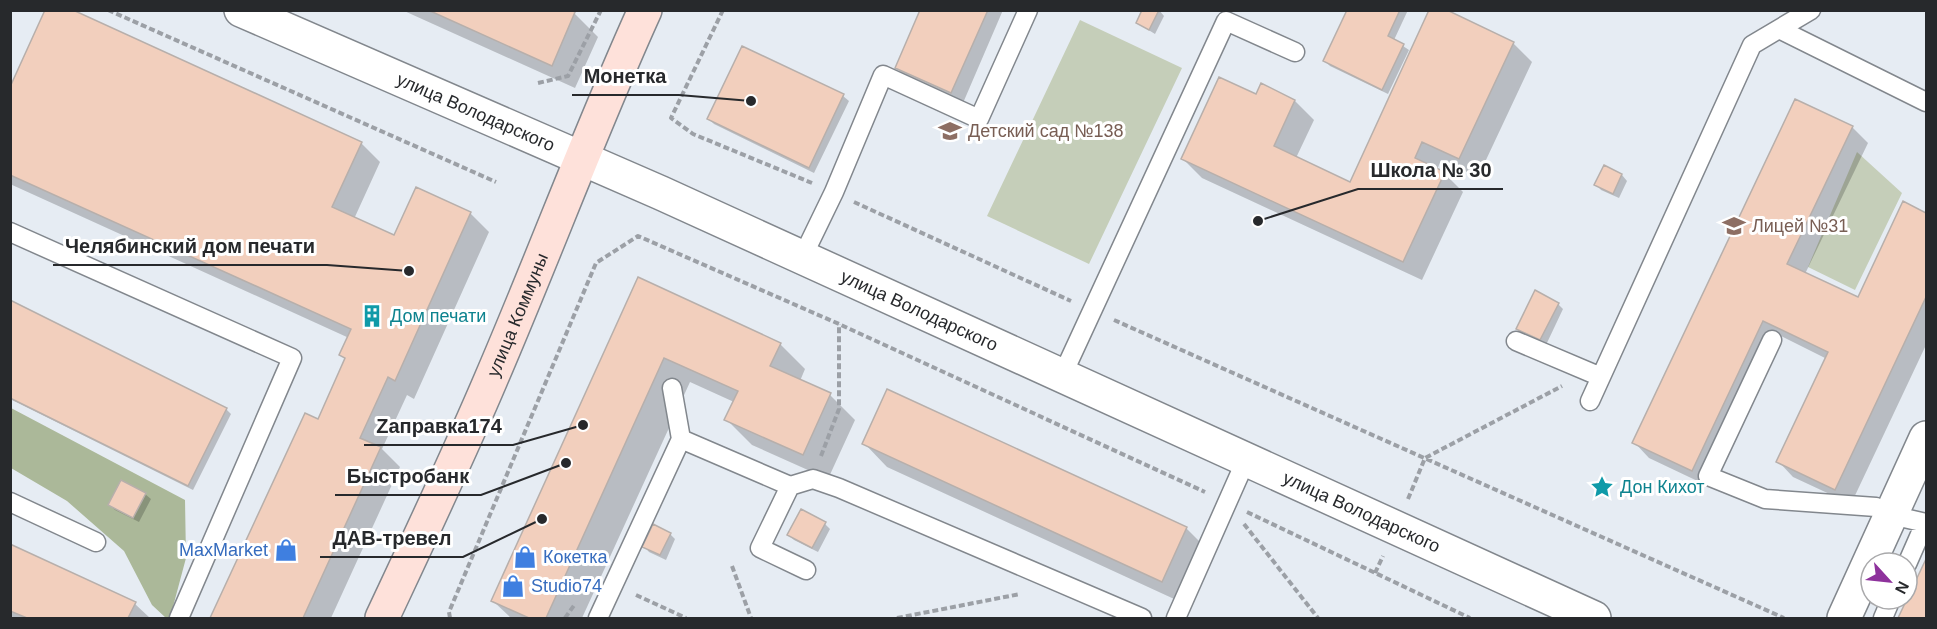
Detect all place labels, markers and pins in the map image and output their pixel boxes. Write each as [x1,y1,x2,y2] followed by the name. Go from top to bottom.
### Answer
[572,57,679,95] callout: Монетка
[937,118,963,144] school or university icon: Детский сад №138
[968,121,1124,141] place label: Детский сад №138
[1358,151,1503,189] callout: Школа № 30
[1721,213,1747,239] school or university icon: Лицей №31
[1752,216,1848,236] place label: Лицей №31
[53,227,327,265] callout: Челябинский дом печати
[359,303,385,329] building icon: Дом печати
[390,306,486,326] place label: Дом печати
[364,407,513,445] callout: Zаправка174
[335,457,481,495] callout: Быстробанк
[1589,474,1615,500] place icon: Дон Кихот
[1620,477,1705,497] place label: Дон Кихот
[320,519,463,557] callout: ДАВ-тревел
[273,537,299,563] shop icon: MaxMarket
[179,540,268,560] place label: MaxMarket
[512,544,538,570] shop icon: Кокетка
[543,547,609,567] place label: Кокетка
[500,573,526,599] shop icon: Studio74
[531,576,602,596] place label: Studio74

